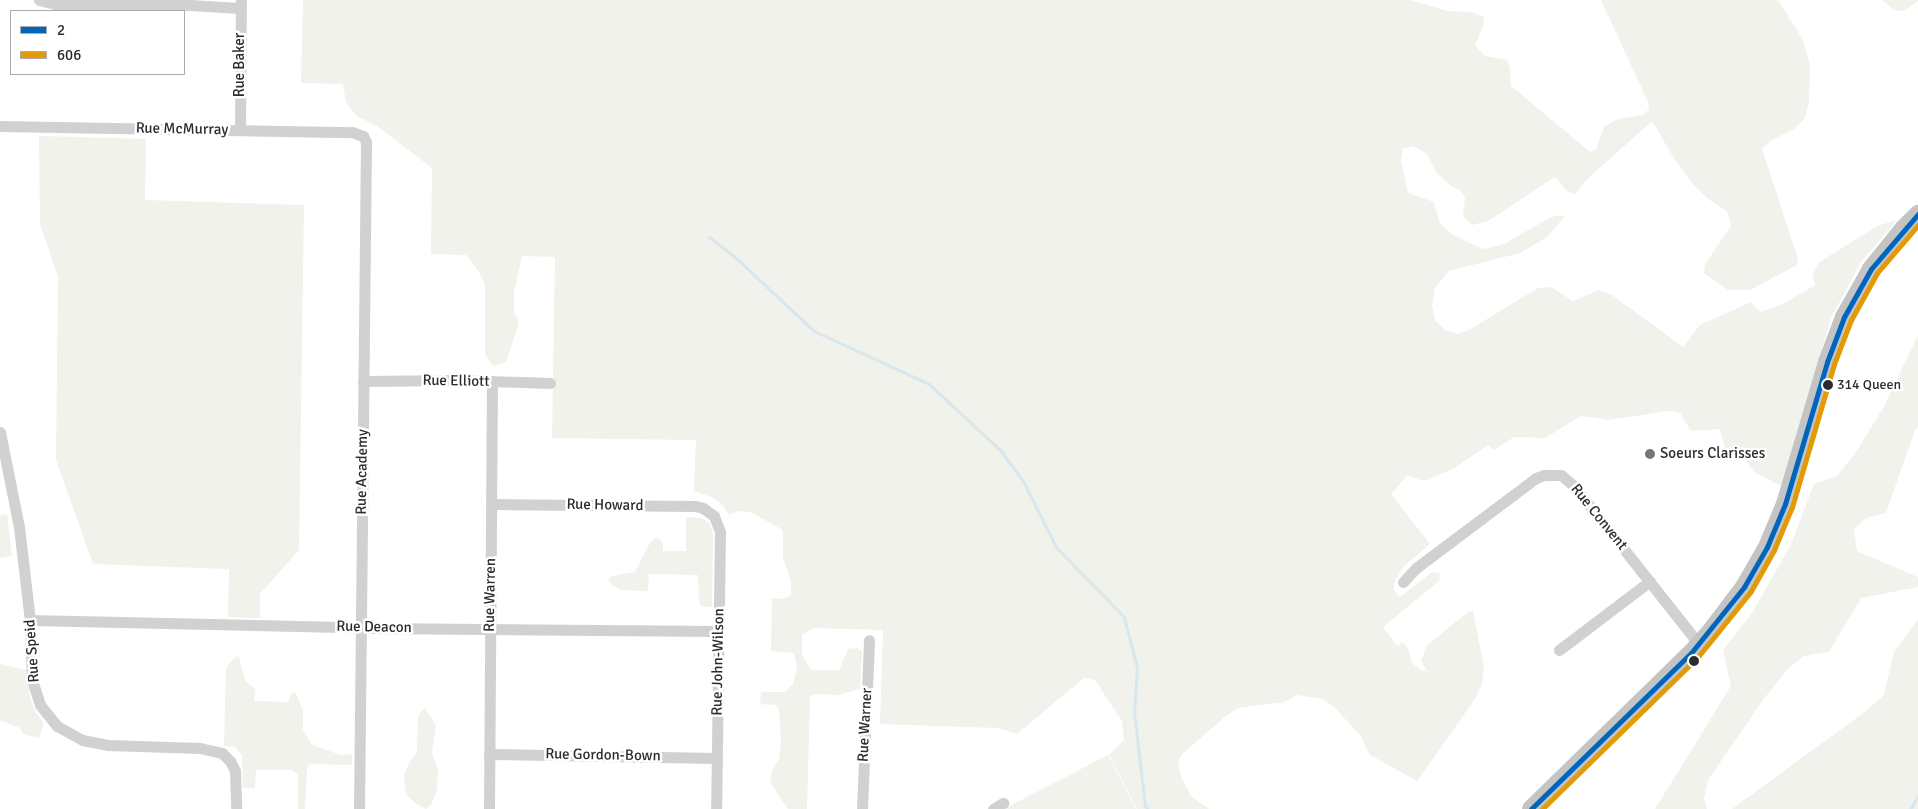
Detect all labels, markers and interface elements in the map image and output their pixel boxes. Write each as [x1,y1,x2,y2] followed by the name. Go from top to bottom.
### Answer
[10,10,185,75] legend
[57,21,65,39] text: 2
[231,33,249,97] street label: Rue Baker
[57,46,81,64] text: 606
[136,119,228,139] street label: Rue McMurray
[422,371,490,391] street label: Rue Elliott
[1837,377,1901,393] place label: 314 Queen
[1823,380,1833,390] marker: 314 Queen
[352,429,372,515] street label: Rue Academy
[1660,445,1765,463] place label: Soeurs Clarisses
[1644,448,1656,460] marker: Soeurs Clarisses
[1567,480,1631,554] street label: Rue Convent
[566,495,644,515] street label: Rue Howard
[480,558,500,632] street label: Rue Warren
[708,608,728,716] street label: Rue John-Wilson
[336,617,412,637] street label: Rue Deacon
[21,619,43,683] street label: Rue Speid
[1689,656,1699,666] unlabelled marker
[854,687,876,763] street label: Rue Warner
[545,745,661,765] street label: Rue Gordon-Bown

